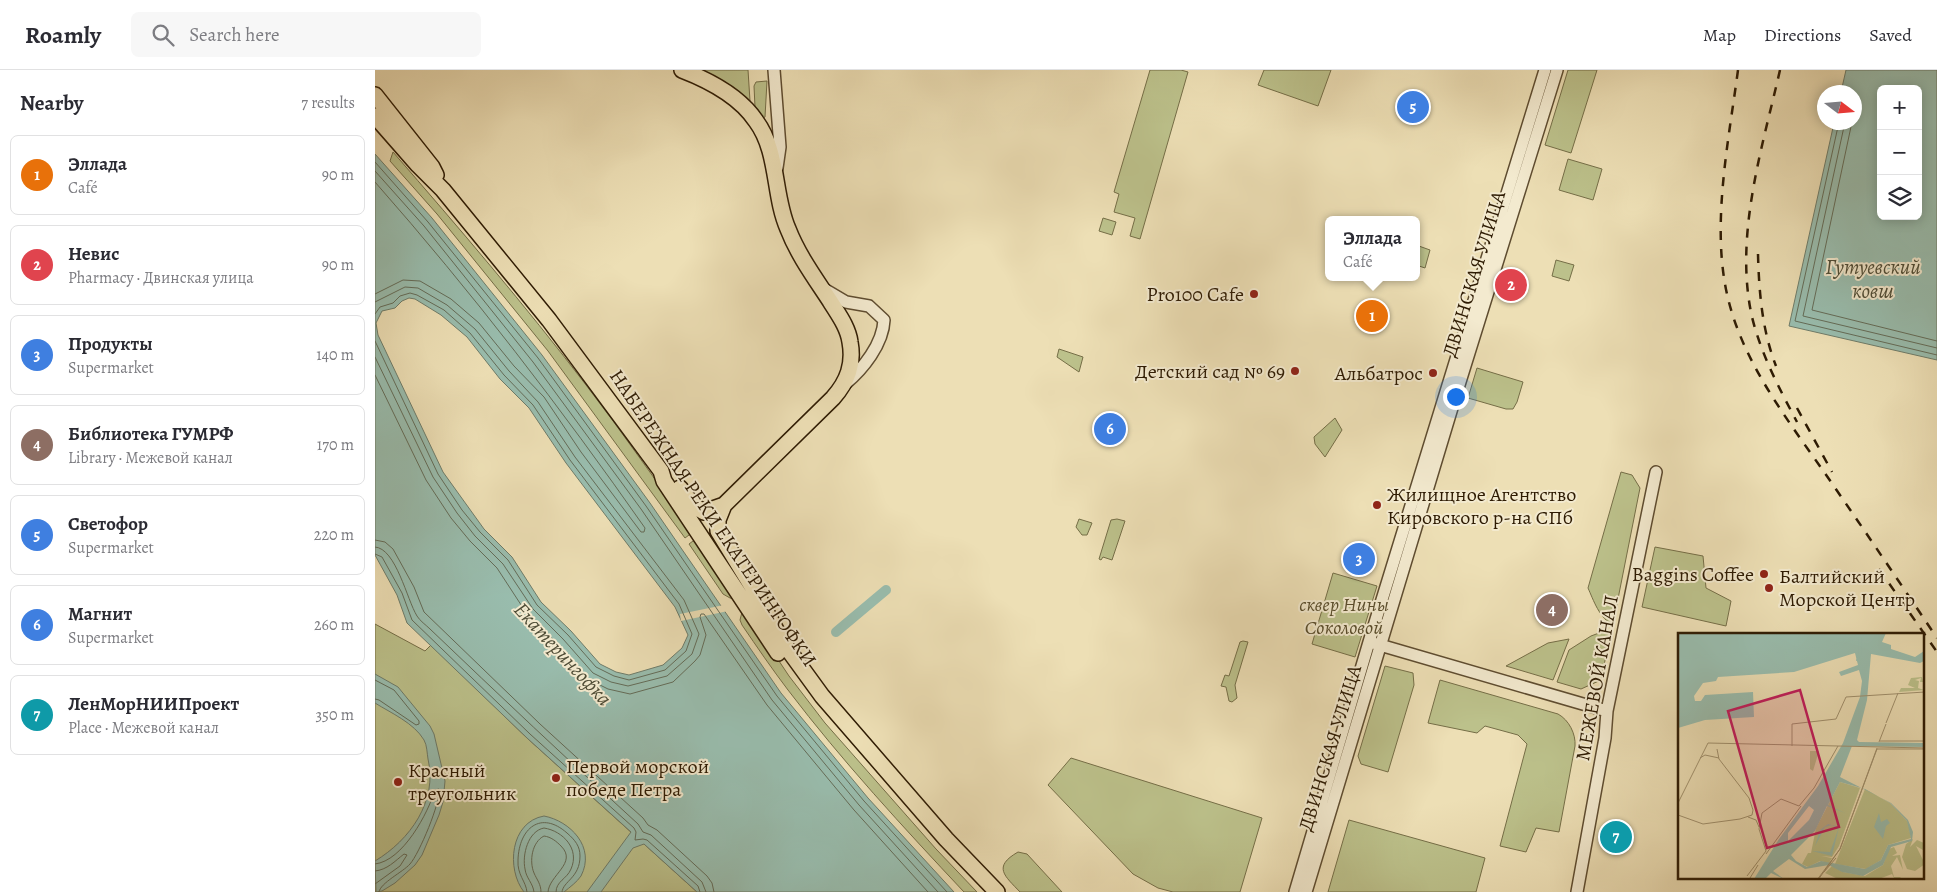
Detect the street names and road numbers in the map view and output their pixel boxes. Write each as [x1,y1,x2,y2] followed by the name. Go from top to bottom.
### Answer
[1436,187,1512,360] street label: ДВИНСКАЯ УЛИЦА
[603,364,823,672] street label: НАБЕРЕЖНАЯ РЕКИ ЕКАТЕРИНГОФКИ
[1569,593,1625,763] street label: МЕЖЕВОЙ КАНАЛ
[1292,661,1368,834] street label: ДВИНСКАЯ УЛИЦА

